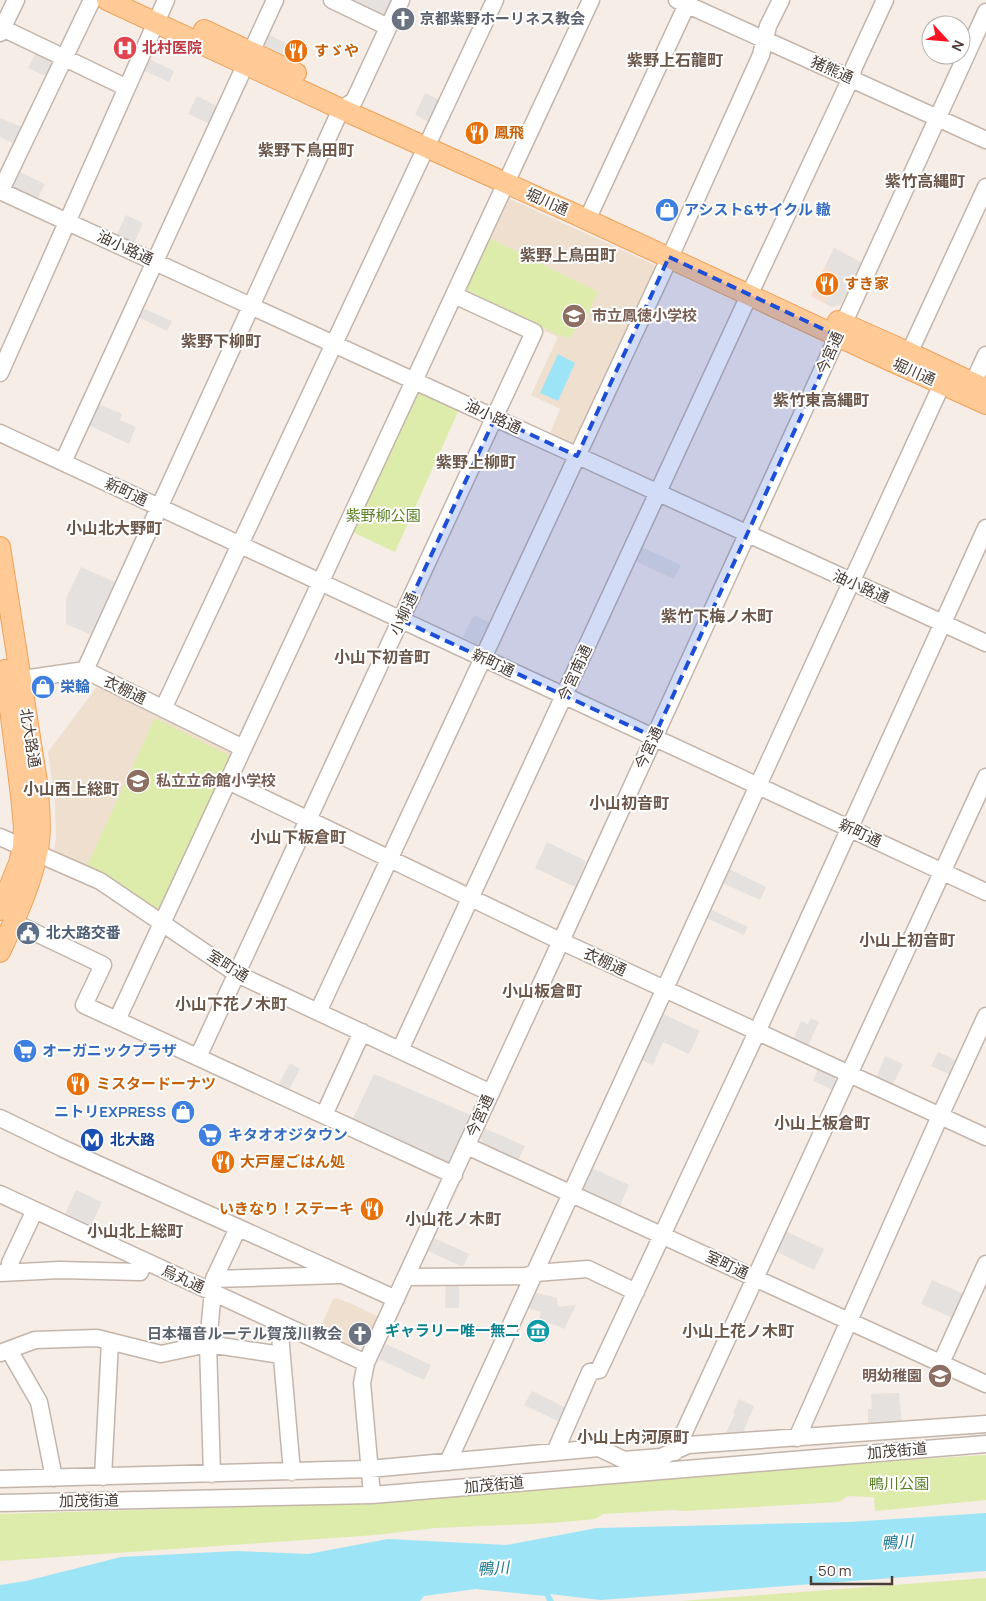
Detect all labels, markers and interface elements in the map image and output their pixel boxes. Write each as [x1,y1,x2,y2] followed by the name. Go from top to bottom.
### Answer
[390,6,416,32] church icon: 京都紫野ホーリネス教会
[420,8,585,29] place label: 京都紫野ホーリネス教会
[921,15,971,65] north arrow
[112,35,138,61] hospital icon: 北村医院
[142,37,202,58] place label: 北村医院
[947,37,969,55] text: N
[283,38,309,64] restaurant icon: すゞや
[314,40,359,61] place label: すゞや
[627,49,723,71] district label: 紫野上石龍町
[807,51,857,88] street label: 猪熊通
[464,120,490,146] restaurant icon: 鳳飛
[494,122,524,143] place label: 鳳飛
[258,139,354,161] district label: 紫野下鳥田町
[885,170,965,192] district label: 紫竹高縄町
[522,183,572,220] street label: 堀川通
[654,197,680,223] shop icon: アシスト&サイクル 轍
[684,199,831,220] place label: アシスト&サイクル 轍
[94,225,157,270] street label: 油小路通
[520,244,616,266] district label: 紫野上鳥田町
[814,271,840,297] restaurant icon: すき家
[844,273,889,294] place label: すき家
[561,303,587,329] school or university icon: 市立鳳徳小学校
[592,305,697,326] place label: 市立鳳徳小学校
[811,328,848,378] street label: 今宮通
[181,330,261,352] district label: 紫野下柳町
[889,353,939,390] street label: 堀川通
[773,389,869,411] district label: 紫竹東高縄町
[462,394,525,439] street label: 油小路通
[436,451,516,473] district label: 紫野上柳町
[101,473,151,511] street label: 新町通
[345,505,421,526] park label: 紫野柳公園
[66,517,162,539] district label: 小山北大野町
[830,565,893,608] street label: 油小路通
[385,589,423,639] street label: 小柳通
[661,605,773,627] district label: 紫竹下梅ノ木町
[552,641,597,704] street label: 今宮南通
[468,644,518,682] street label: 新町通
[334,646,430,668] district label: 小山下初音町
[100,670,150,709] street label: 衣棚通
[30,674,56,700] shop icon: 栄輪
[60,676,90,697] place label: 栄輪
[15,707,46,769] street label: 北大路通
[630,723,668,773] street label: 今宮通
[125,768,151,794] school or university icon: 私立立命館小学校
[156,770,276,791] place label: 私立立命館小学校
[23,778,119,800] district label: 小山西上総町
[589,792,669,814] district label: 小山初音町
[835,814,885,852] street label: 新町通
[250,826,346,848] district label: 小山下板倉町
[15,920,41,946] public building icon: 北大路交番
[46,922,121,943] place label: 北大路交番
[859,929,955,951] district label: 小山上初音町
[580,943,630,981] street label: 衣棚通
[204,945,253,986] street label: 室町通
[502,980,582,1002] district label: 小山板倉町
[175,993,287,1015] district label: 小山下花ノ木町
[12,1038,38,1064] supermarket icon: オーガニックプラザ
[42,1040,177,1061] place label: オーガニックプラザ
[65,1071,91,1097] restaurant icon: ミスタードーナツ
[96,1073,216,1094] place label: ミスタードーナツ
[461,1091,498,1141] street label: 今宮通
[170,1099,196,1125] shop icon: ニトリEXPRESS
[54,1101,166,1122] place label: ニトリEXPRESS
[774,1112,870,1134] district label: 小山上板倉町
[197,1122,223,1148] supermarket icon: キタオオジタウン
[228,1124,348,1145] place label: キタオオジタウン
[79,1127,105,1153] metro station icon: 北大路
[110,1129,155,1150] place label: 北大路
[210,1149,236,1175] restaurant icon: 大戸屋ごはん処
[240,1151,345,1172] place label: 大戸屋ごはん処
[359,1196,385,1222] restaurant icon: いきなり！ステーキ
[219,1198,354,1219] place label: いきなり！ステーキ
[405,1208,501,1230] district label: 小山花ノ木町
[87,1220,183,1242] district label: 小山北上総町
[702,1246,752,1284] street label: 室町通
[158,1260,208,1298] street label: 烏丸通
[525,1318,551,1344] museum icon: ギャラリー唯一無二
[385,1320,520,1341] place label: ギャラリー唯一無二
[682,1320,794,1342] district label: 小山上花ノ木町
[347,1321,373,1347] church icon: 日本福音ルーテル賀茂川教会
[147,1323,342,1344] place label: 日本福音ルーテル賀茂川教会
[927,1363,953,1389] school or university icon: 明幼稚園
[862,1365,922,1386] place label: 明幼稚園
[577,1426,689,1448] district label: 小山上内河原町
[866,1437,928,1464] street label: 加茂街道
[463,1471,525,1498] street label: 加茂街道
[869,1473,929,1494] park label: 鴨川公園
[59,1489,119,1512] street label: 加茂街道
[880,1530,916,1554] water label: 鴨川
[811,1554,892,1586] scale bar
[476,1556,512,1580] water label: 鴨川
[818,1560,852,1581] text: 50 m

